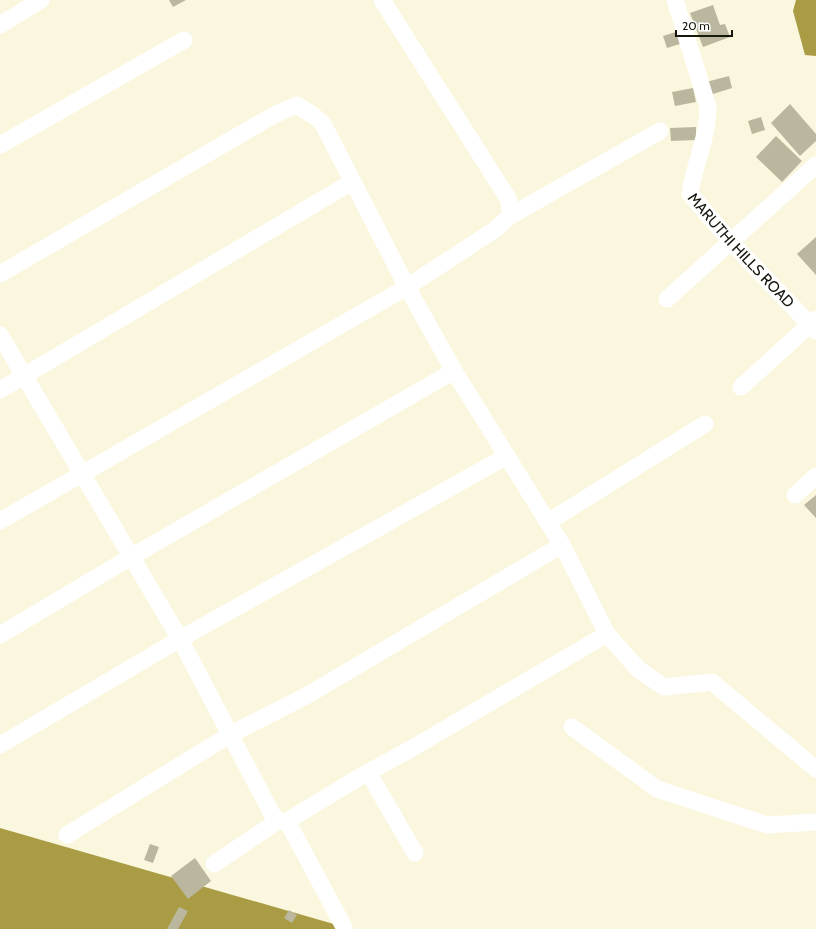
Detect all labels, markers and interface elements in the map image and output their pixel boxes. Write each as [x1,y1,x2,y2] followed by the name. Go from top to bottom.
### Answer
[676,12,732,38] scale bar
[682,18,710,33] text: 20 m
[684,189,798,312] street label: MARUTHI HILLS ROAD

